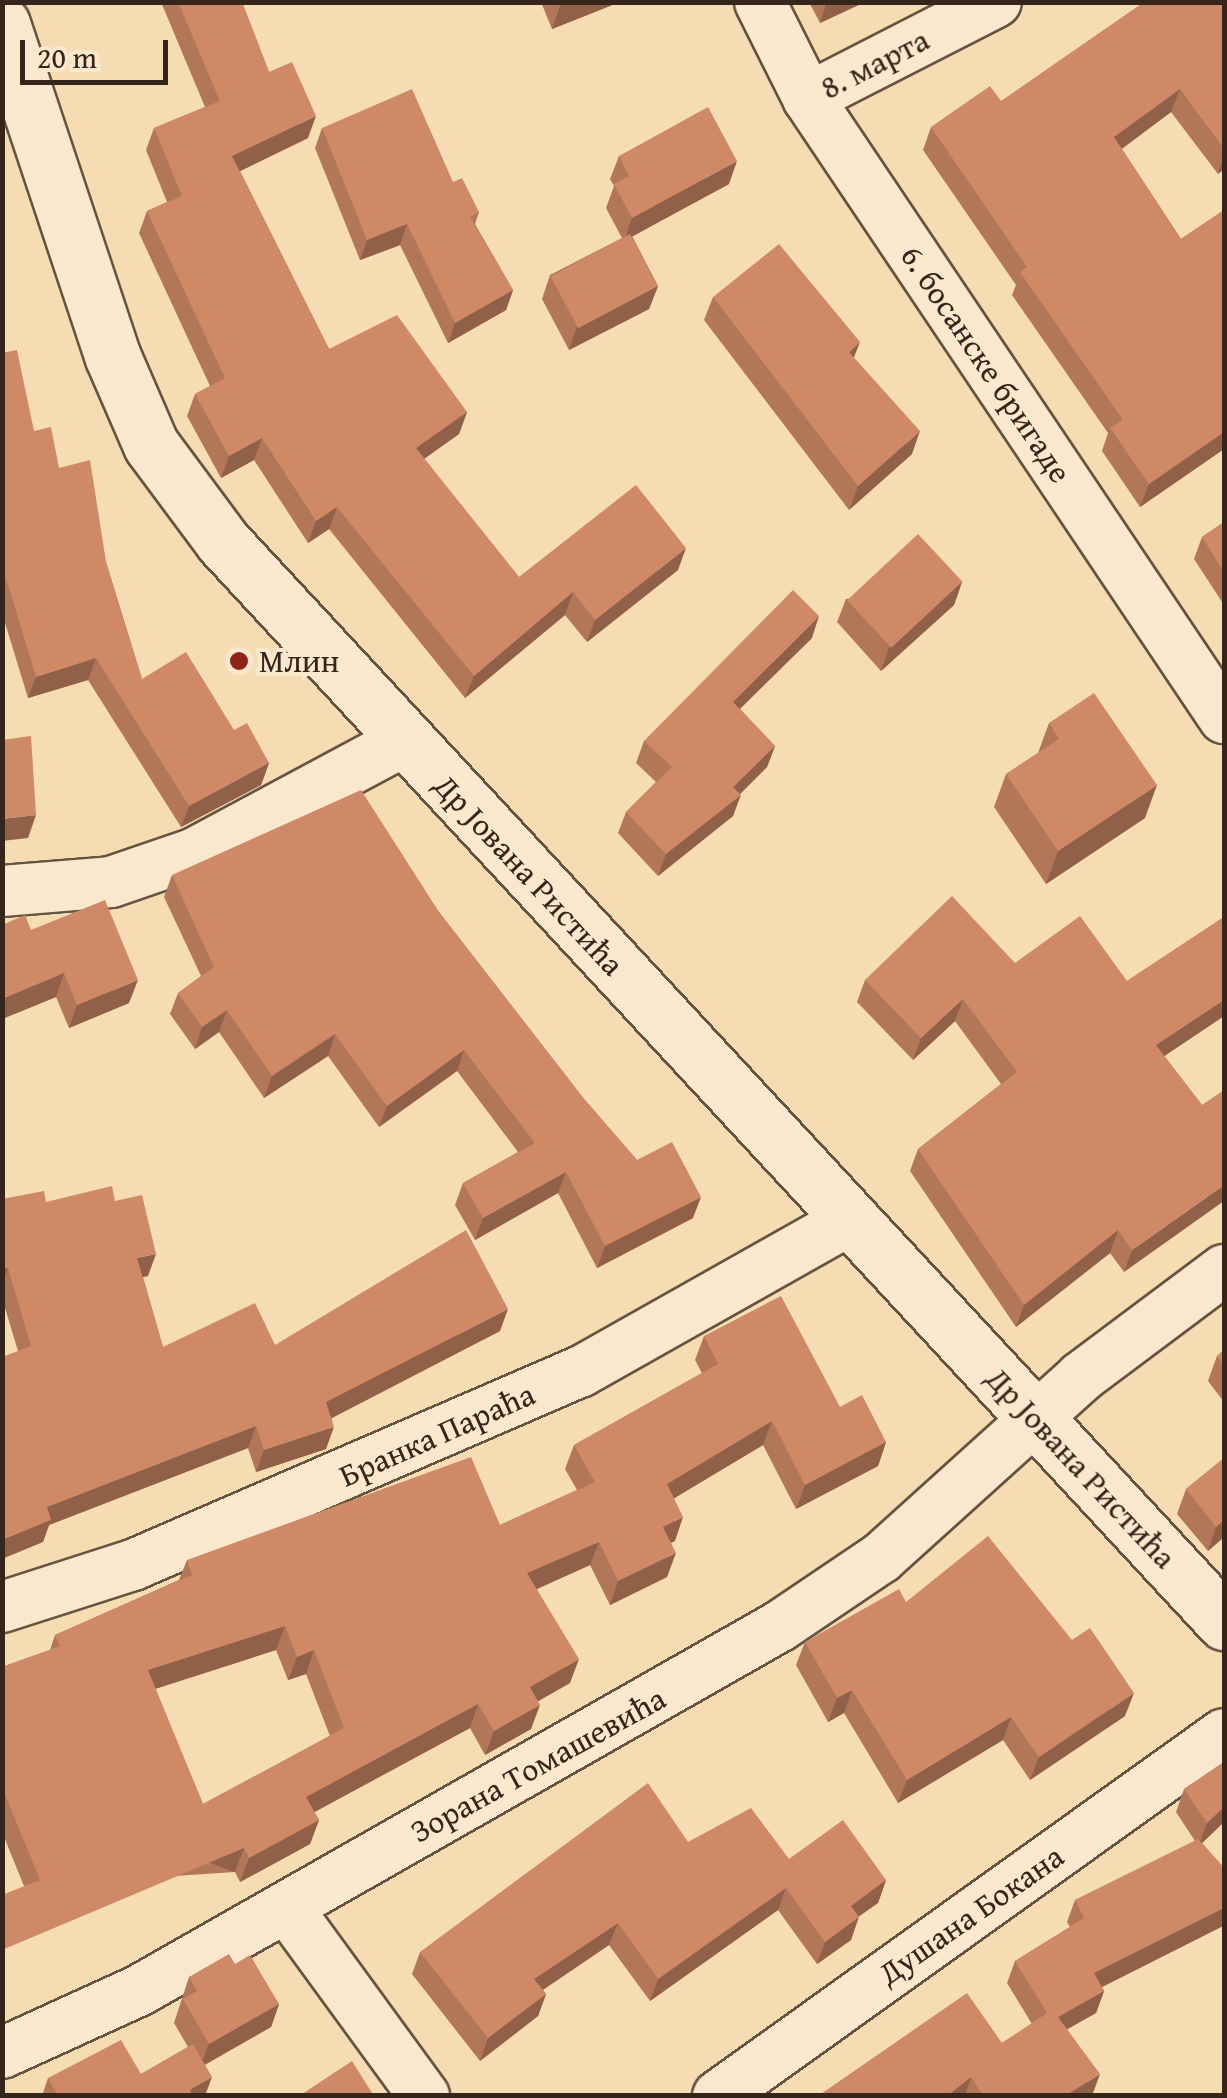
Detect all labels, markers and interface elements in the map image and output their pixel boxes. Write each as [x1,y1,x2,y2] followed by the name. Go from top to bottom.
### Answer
[25,20,172,82] scale bar
[814,21,936,107] street label: 8. марта
[37,35,97,79] text: 20 m
[892,238,1080,490] street label: 6. босанске бригаде
[259,642,339,680] place label: Млин
[228,650,250,672] marker: Млин
[426,766,632,984] street label: Др Јована Ристића
[978,1359,1184,1577] street label: Др Јована Ристића
[333,1375,541,1495] street label: Бранка Параћа
[404,1679,672,1851] street label: Зорана Томашевића
[871,1837,1071,1993] street label: Душана Бокана

